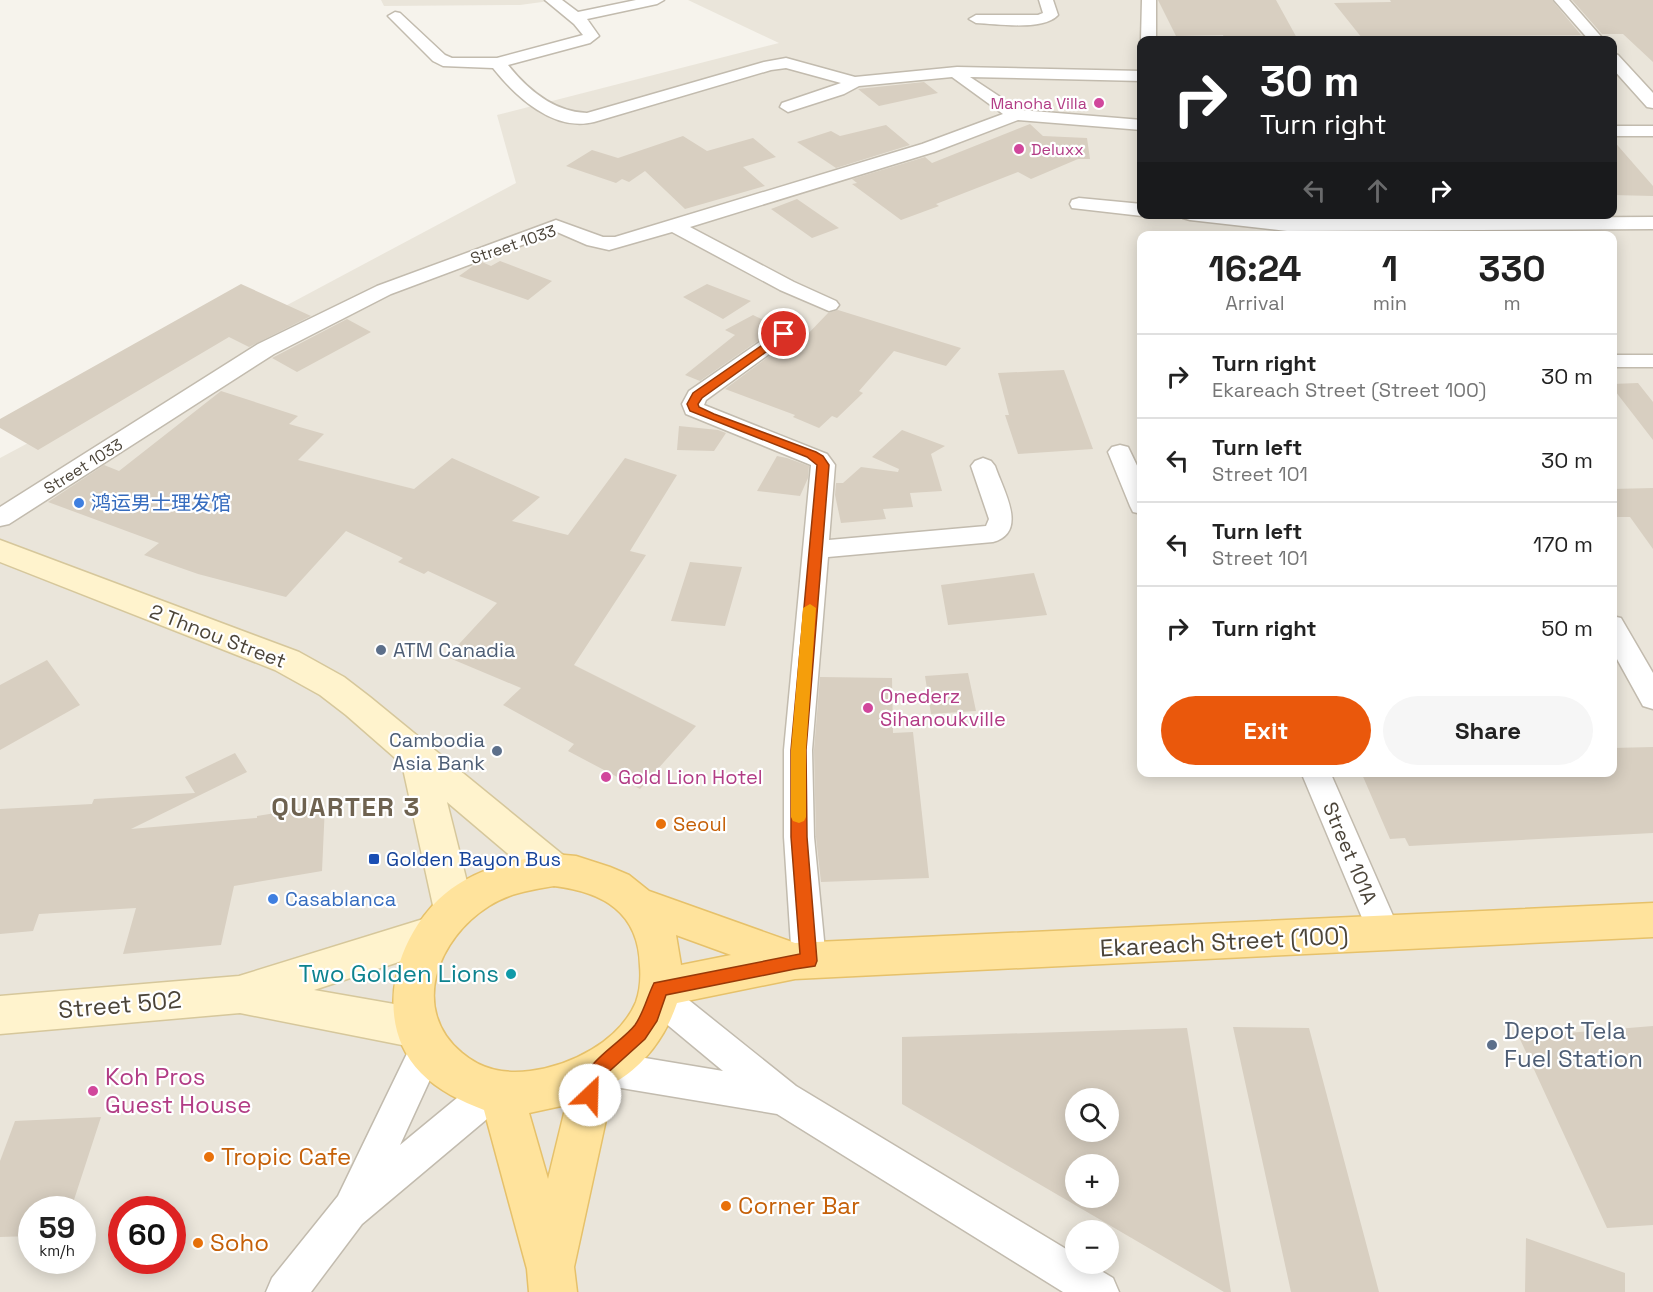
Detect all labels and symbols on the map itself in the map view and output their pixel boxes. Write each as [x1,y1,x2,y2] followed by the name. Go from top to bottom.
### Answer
[990,93,1087,114] place label: Manoha Villa
[1092,96,1106,110] marker: Manoha Villa
[1031,139,1084,160] place label: Deluxx
[1012,142,1026,156] marker: Deluxx
[468,220,559,269] street label: Street 1033
[758,308,809,359] pin
[40,434,127,499] street label: Street 1033
[91,490,231,516] place label: 鸿运男士理发馆
[72,496,86,510] marker: 鸿运男士理发馆
[146,598,290,674] street label: 2 Thnou Street
[393,637,515,663] place label: ATM Canadia
[374,643,388,657] marker: ATM Canadia
[880,683,1006,732] place label: Onederz Sihanoukville
[861,701,875,715] marker: Onederz Sihanoukville
[389,727,485,776] place label: Cambodia Asia Bank
[490,744,504,758] marker: Cambodia Asia Bank
[618,764,763,790] place label: Gold Lion Hotel
[599,770,613,784] marker: Gold Lion Hotel
[271,790,421,824] district label: QUARTER 3
[1317,798,1383,908] street label: Street 101A
[673,811,727,837] place label: Seoul
[654,817,668,831] marker: Seoul
[386,846,561,872] place label: Golden Bayon Bus
[367,852,381,866] marker: Golden Bayon Bus
[285,886,396,912] place label: Casablanca
[266,892,280,906] marker: Casablanca
[1099,920,1349,963] street label: Ekareach Street (100)
[298,958,499,989] place label: Two Golden Lions
[504,967,518,981] marker: Two Golden Lions
[57,984,183,1025] street label: Street 502
[1504,1015,1643,1074] place label: Depot Tela Fuel Station
[1485,1038,1499,1052] marker: Depot Tela Fuel Station
[105,1061,251,1120] place label: Koh Pros Guest House
[558,1063,622,1127] position arrow
[86,1084,100,1098] marker: Koh Pros Guest House
[221,1141,351,1172] place label: Tropic Cafe
[202,1150,216,1164] marker: Tropic Cafe
[738,1190,860,1221] place label: Corner Bar
[108,1196,186,1274] speed limit sign: 60
[719,1199,733,1213] marker: Corner Bar
[210,1227,269,1258] place label: Soho
[191,1236,205,1250] marker: Soho

